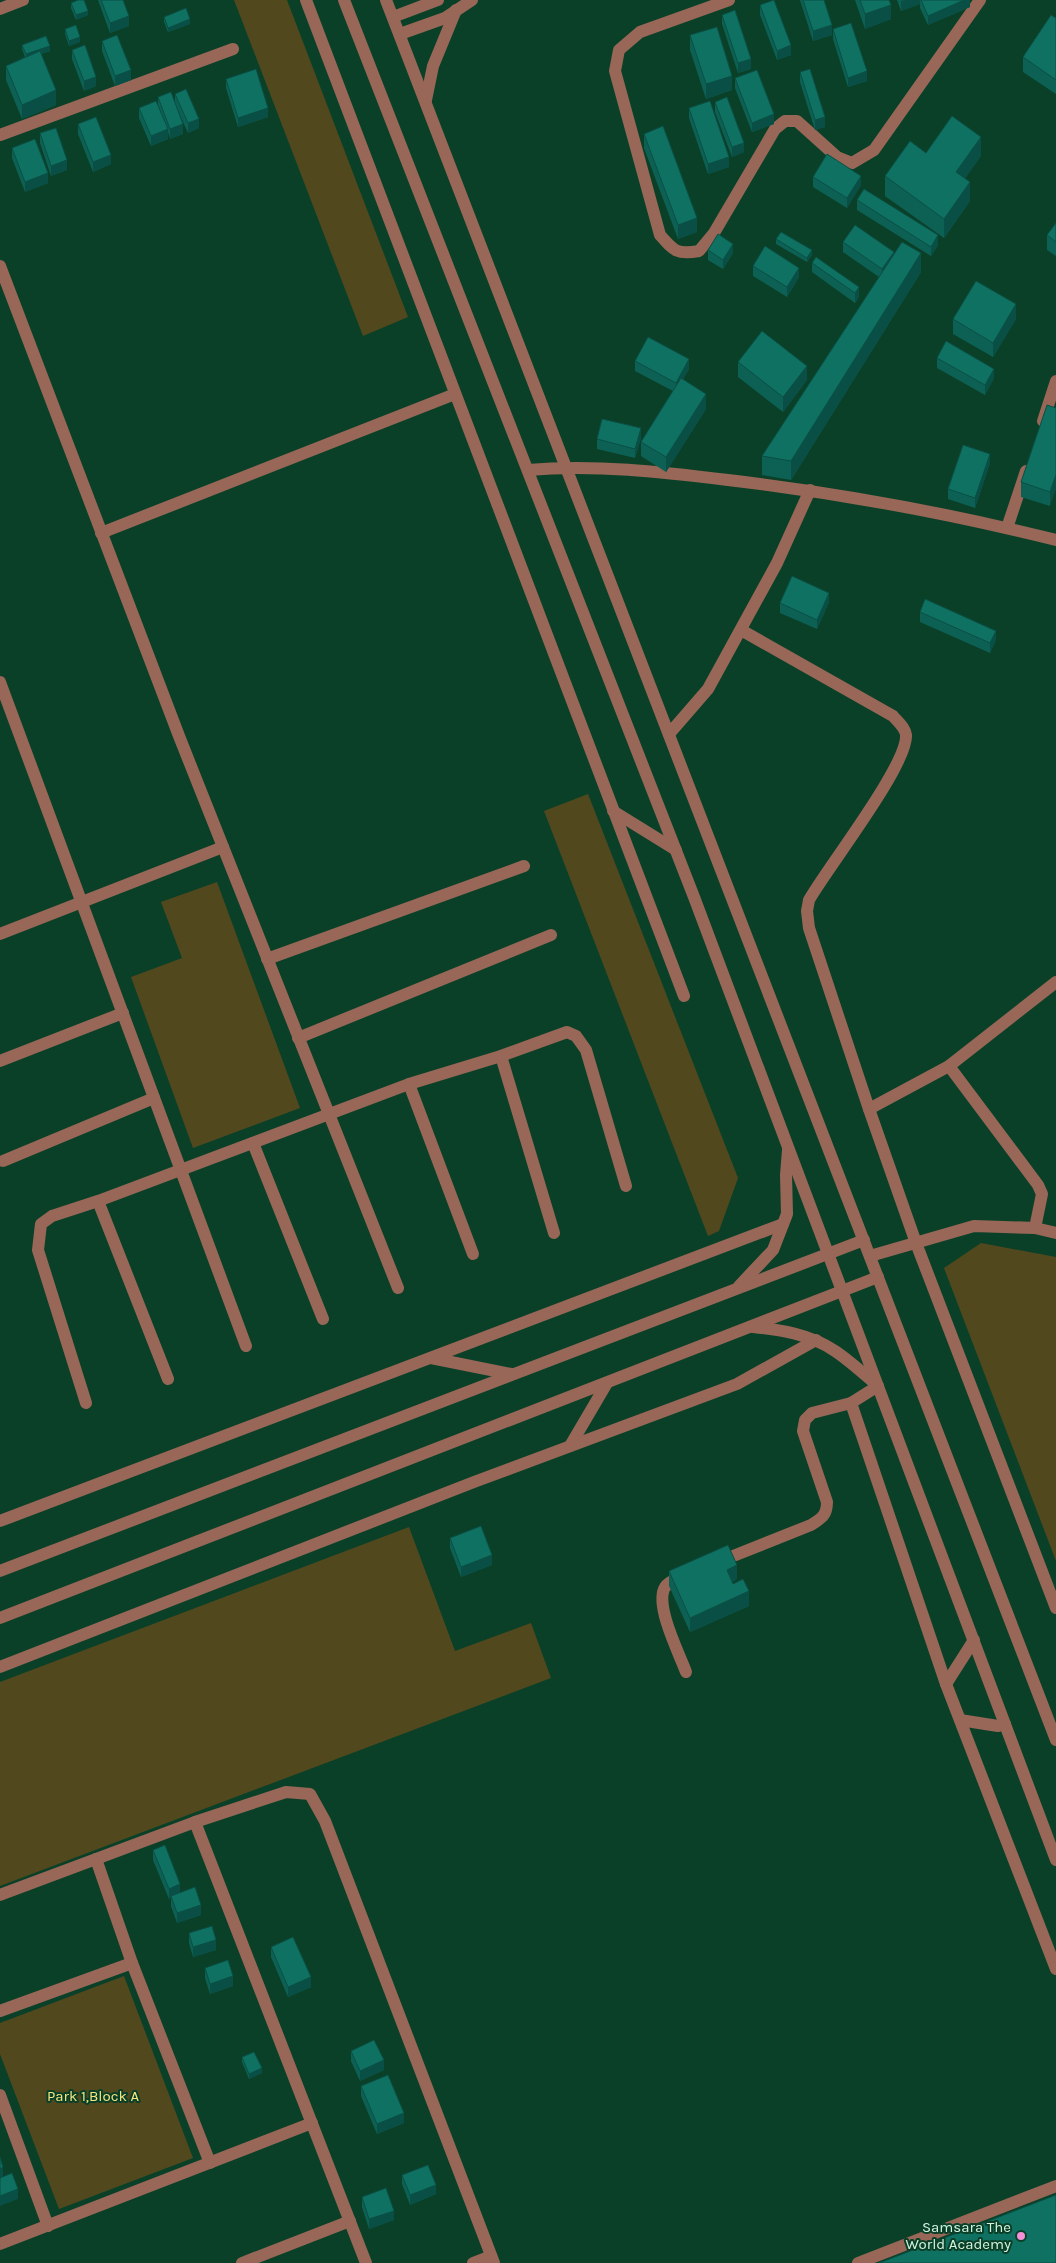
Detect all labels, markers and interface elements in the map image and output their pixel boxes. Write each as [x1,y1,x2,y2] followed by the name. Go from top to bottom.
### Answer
[47,2087,139,2105] park label: Park 1,Block A
[906,2218,1011,2253] place label: Samsara The World Academy
[1015,2230,1027,2242] marker: Samsara The World Academy

